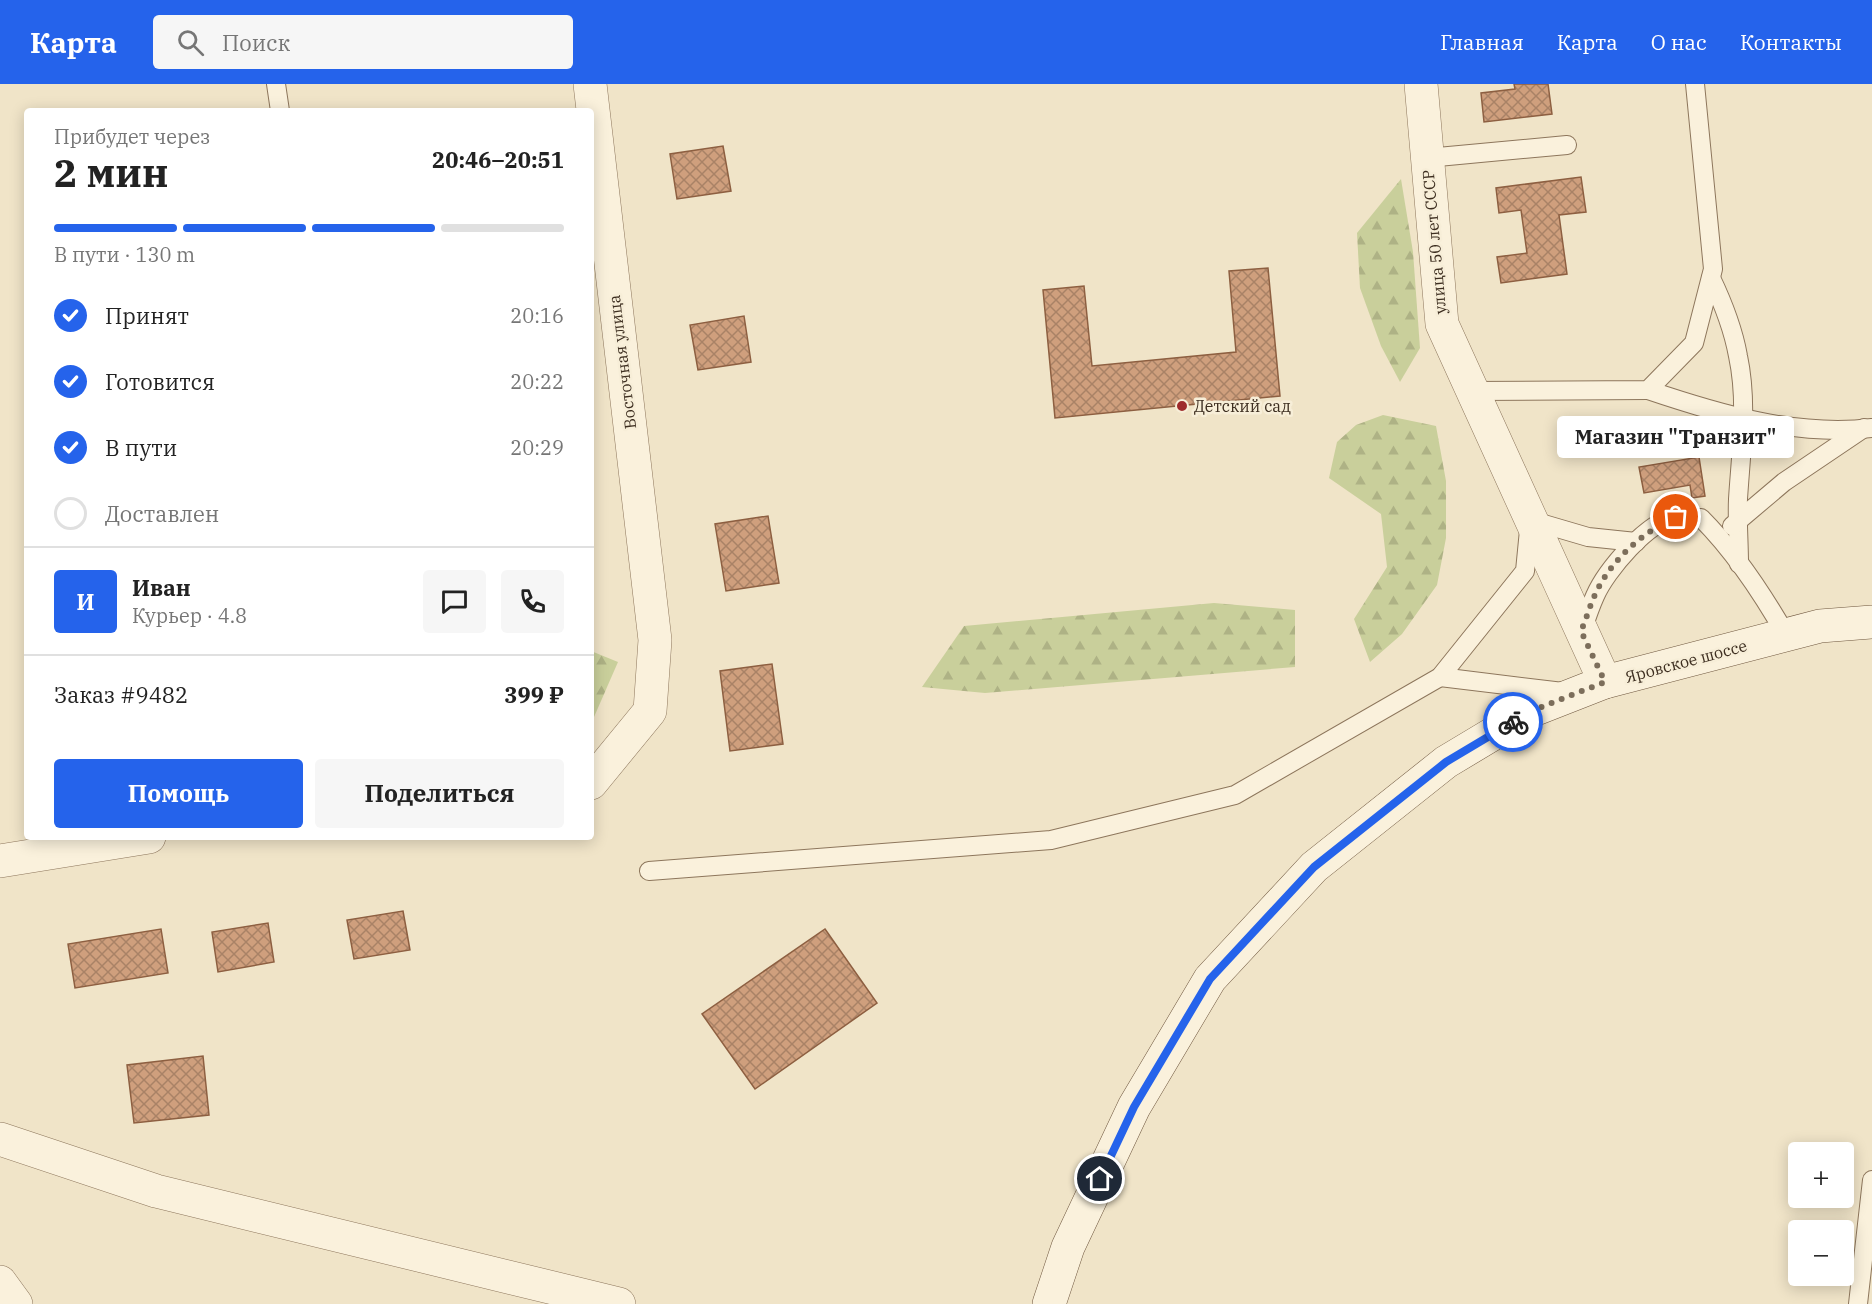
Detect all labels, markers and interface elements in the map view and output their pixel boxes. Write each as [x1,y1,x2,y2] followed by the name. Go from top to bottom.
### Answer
[153,15,573,69] search box
[30,24,117,61] text: Карта
[174,26,207,59] icon: search
[222,28,290,57] text: Поиск
[1440,28,1524,56] text: Главная
[1557,28,1618,56] text: Карта
[1651,28,1707,56] text: О нас
[1740,28,1842,56] text: Контакты
[54,123,210,150] text: Прибудет через
[432,145,564,174] text: 20:46–20:51
[54,147,168,198] text: 2 мин
[1418,169,1450,315] street label: улица 50 лет СССР
[54,241,195,268] text: В пути · 130 m
[604,294,640,430] street label: Восточная улица
[54,299,87,332] icon: check
[105,301,189,330] text: Принят
[510,302,564,329] text: 20:16
[54,365,87,398] icon: check
[105,367,215,396] text: Готовится
[510,368,564,395] text: 20:22
[1194,396,1291,416] place label: Детский сад
[1175,399,1189,413] marker: Детский сад
[1558,415,1794,457] callout: Магазин "Транзит"
[1575,423,1776,450] text: Магазин "Транзит"
[54,431,87,464] icon: check
[105,433,177,462] text: В пути
[510,434,564,461] text: 20:29
[1650,491,1701,542] pin
[105,499,219,528] text: Доставлен
[1659,500,1692,533] icon: bag
[423,570,486,633] button: chat
[501,570,564,633] button: phone
[132,573,191,602] text: Иван
[77,587,94,616] text: И
[132,602,247,629] text: Курьер · 4.8
[1623,635,1749,687] street label: Яровское шоссе
[54,680,188,709] text: Заказ #9482
[504,680,564,709] text: 399 ₽
[1483,692,1543,752] courier
[1497,706,1530,739] icon: bike
[54,759,303,828] button: Помощь
[315,759,564,828] button: Поделиться
[1788,1142,1854,1286] map controls
[1788,1142,1854,1208] button: +
[1074,1153,1125,1204] pin
[1083,1162,1116,1195] icon: home
[1788,1220,1854,1286] button: −

